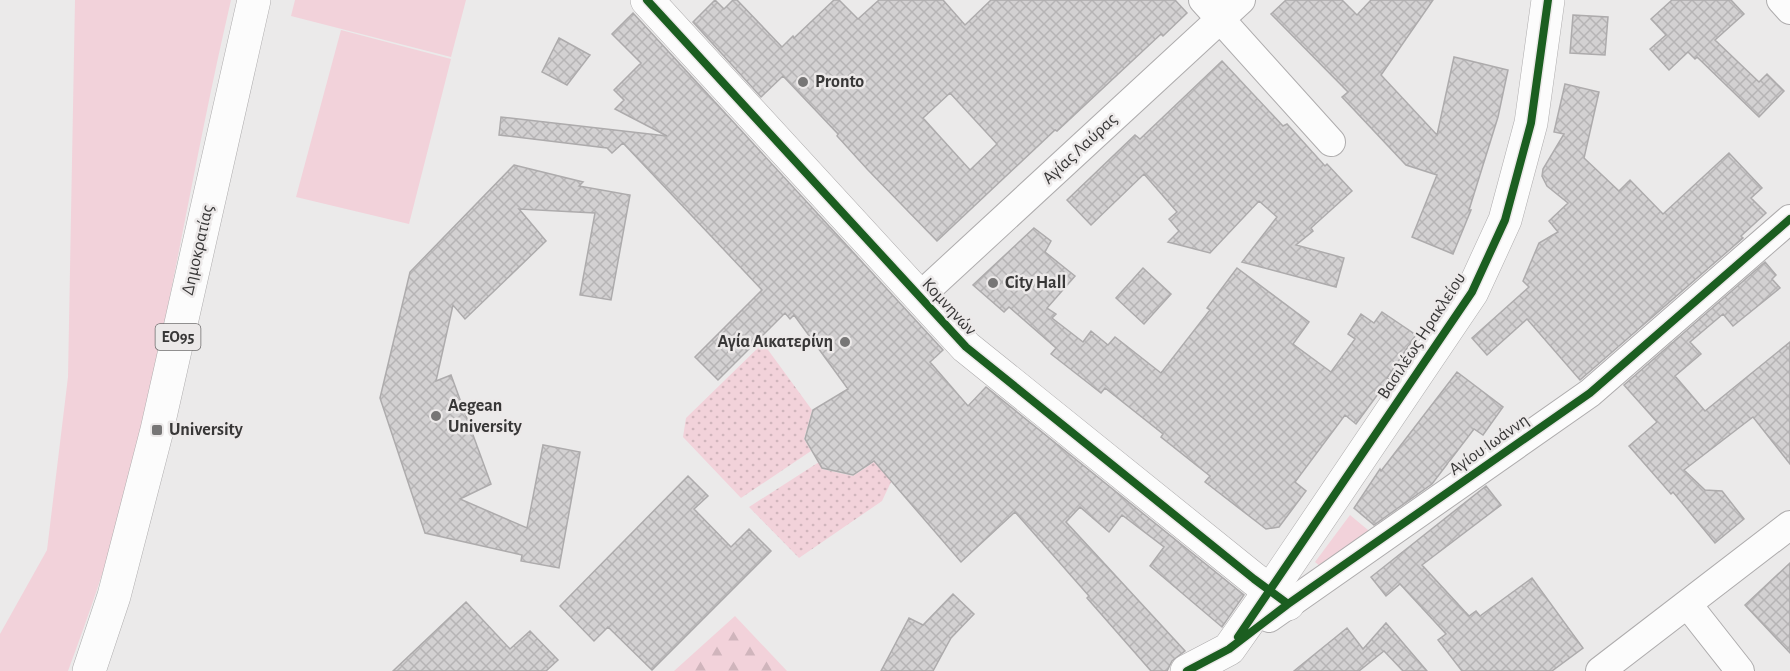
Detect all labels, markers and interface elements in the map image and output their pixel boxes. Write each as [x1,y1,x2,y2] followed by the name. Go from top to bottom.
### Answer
[815,73,864,91] place label: Pronto
[796,75,810,89] marker: Pronto
[1038,109,1121,188] street label: Αγίας Λαύρας
[178,203,217,297] street label: Δημοκρατίας
[1374,269,1470,402] street label: Βασιλέως Ηρακλείου
[1005,274,1066,292] place label: City Hall
[918,275,980,339] street label: Κομνηνών
[986,276,1000,290] marker: City Hall
[156,324,201,350] road number: ΕΟ95
[717,332,833,351] place label: Αγία Αικατερίνη
[838,335,852,349] marker: Αγία Αικατερίνη
[448,397,523,436] place label: Aegean University
[429,409,443,423] marker: Aegean University
[1445,410,1532,479] street label: Αγίου Ιωάννη
[169,421,244,439] place label: University
[150,423,164,437] marker: University

